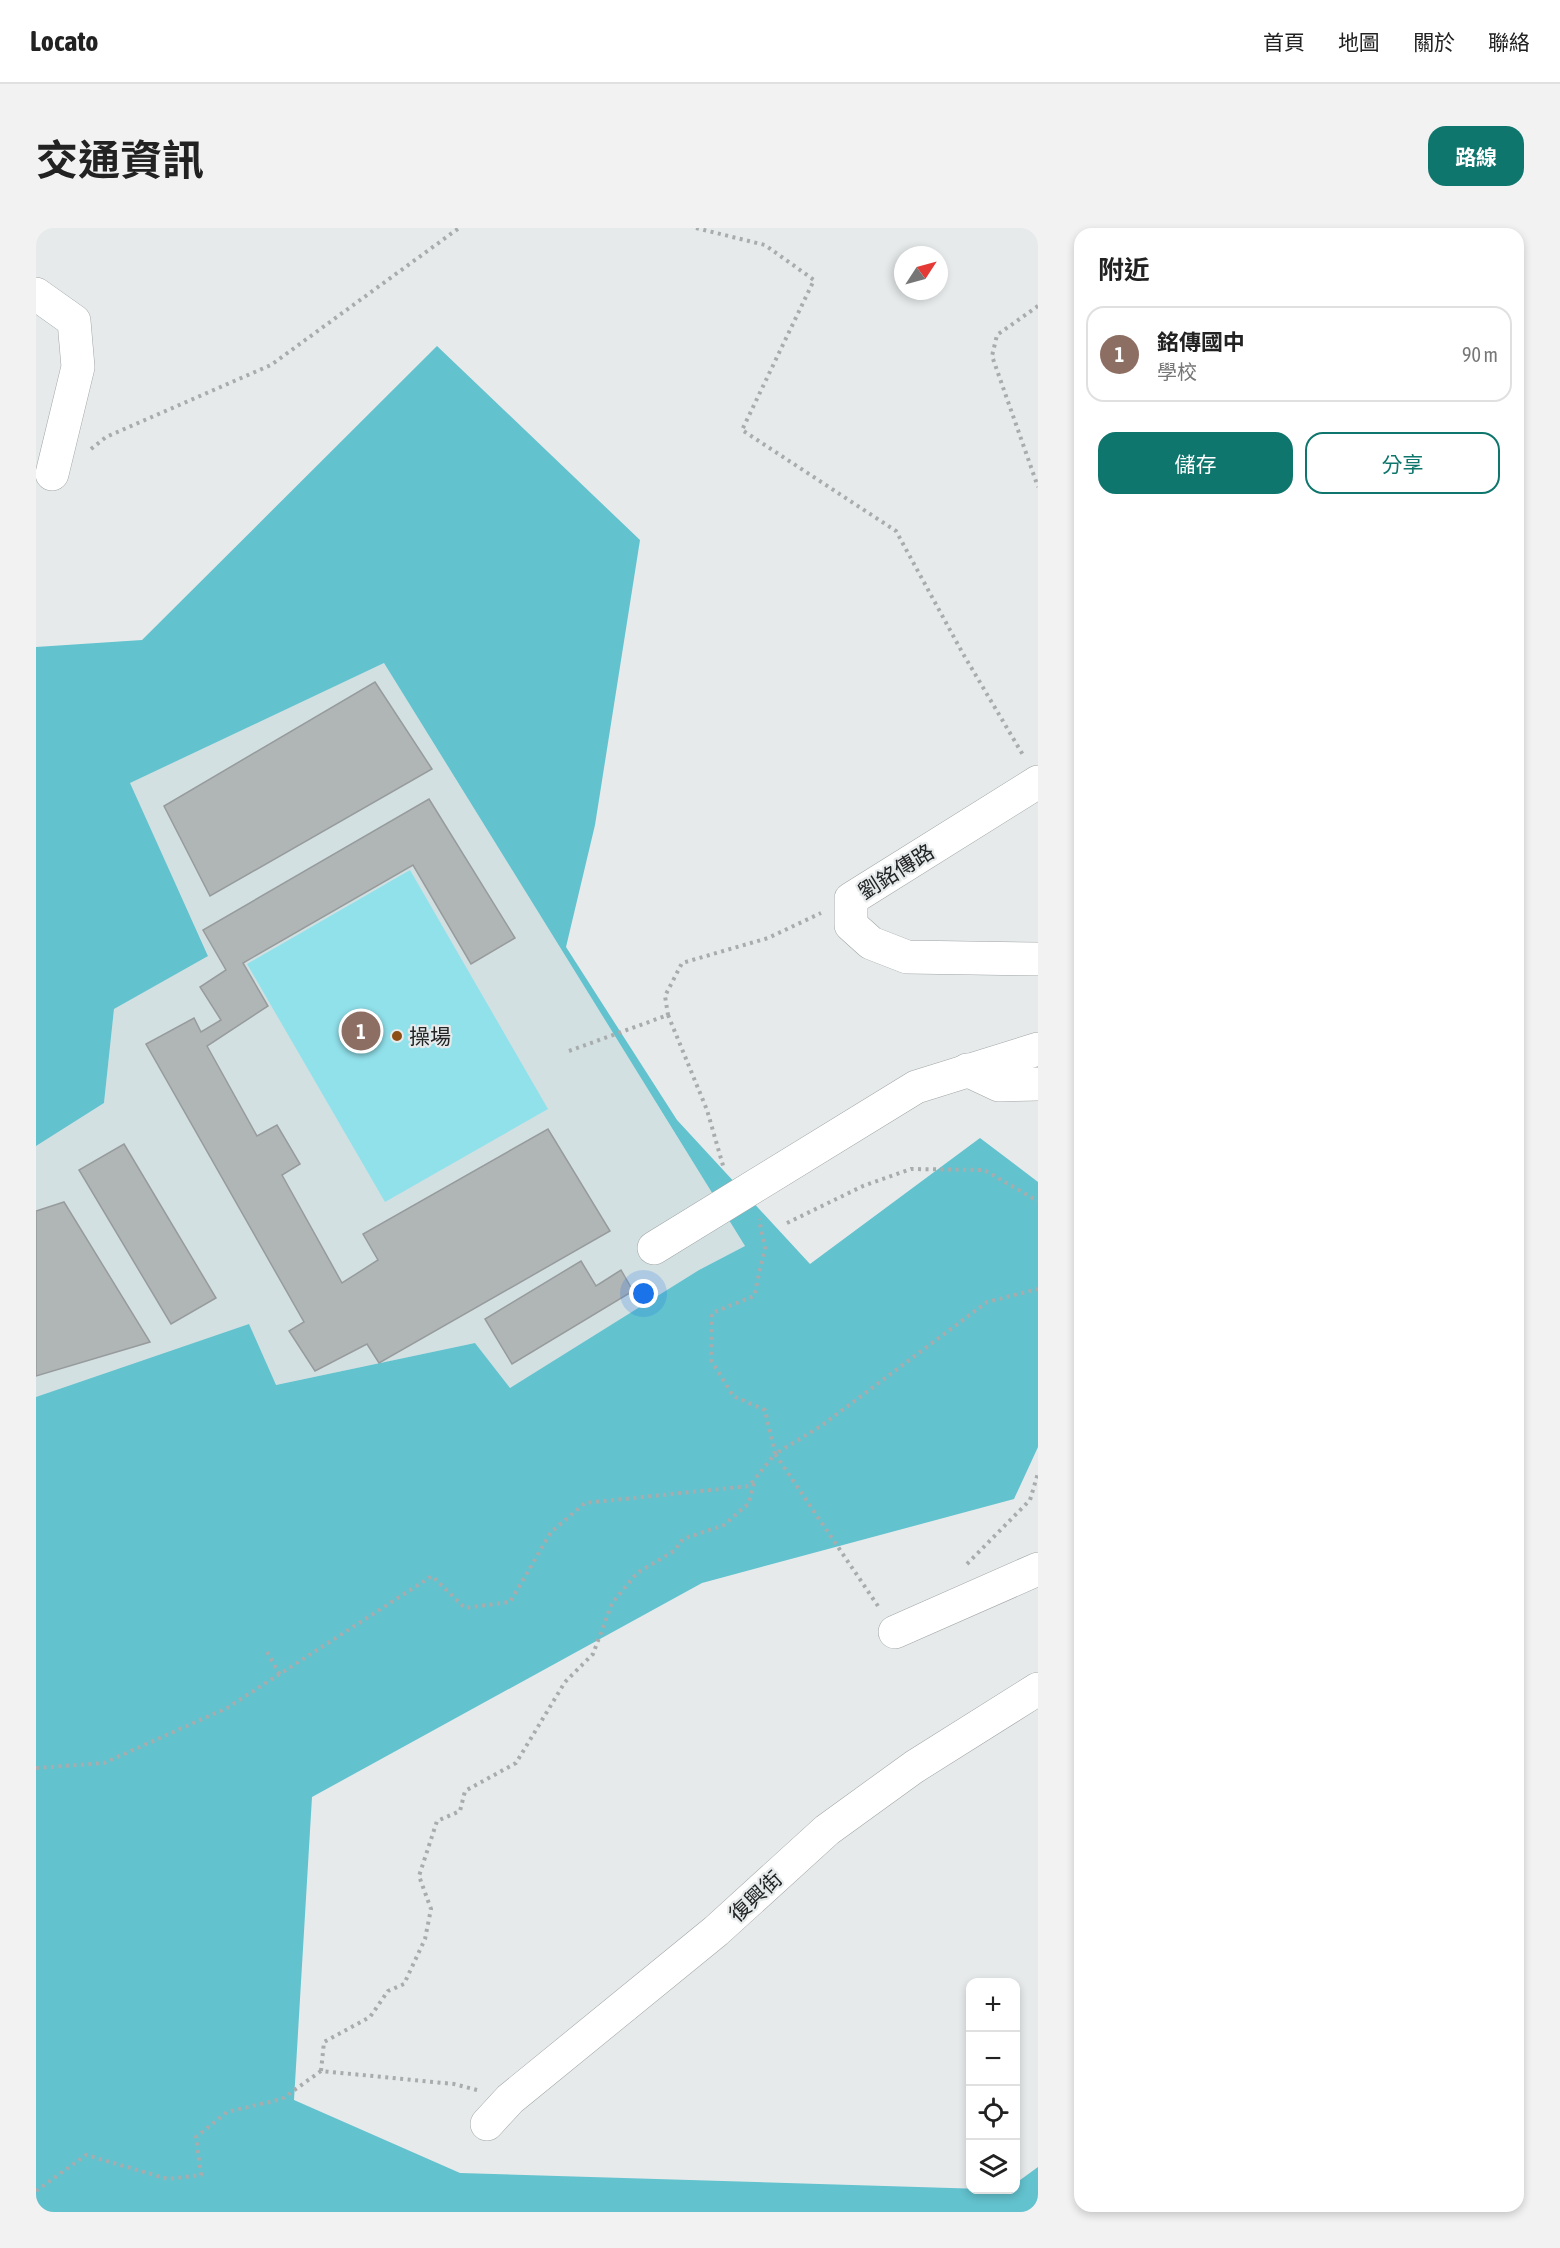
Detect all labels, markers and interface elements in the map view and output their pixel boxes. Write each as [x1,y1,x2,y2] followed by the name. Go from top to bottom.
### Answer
[30,25,98,57] text: Locato
[1263,30,1305,54] text: 首頁
[1338,30,1380,54] text: 地圖
[1413,30,1455,54] text: 關於
[1488,30,1530,54] text: 聯絡
[1428,126,1524,186] button: 路線
[36,136,204,184] text: 交通資訊
[894,246,948,300] north arrow
[1098,255,1150,285] text: 附近
[1157,329,1245,355] text: 銘傳國中
[1115,343,1124,366] text: 1
[1462,343,1498,366] text: 90 m
[1157,360,1197,383] text: 學校
[1098,432,1293,494] button: 儲存
[1305,432,1500,494] button: 分享
[854,839,938,903] street label: 劉銘傳路
[342,1008,380,1054] pin: 1
[409,1024,451,1048] place label: 操場
[390,1029,404,1043] marker: 操場
[629,1279,658,1308] your location
[724,1866,786,1926] street label: 復興街
[966,1978,1020,2194] map controls
[966,1978,1020,2032] button: +
[966,2032,1020,2086] button: −
[966,2086,1020,2140] button: locate
[966,2140,1020,2194] button: layers

